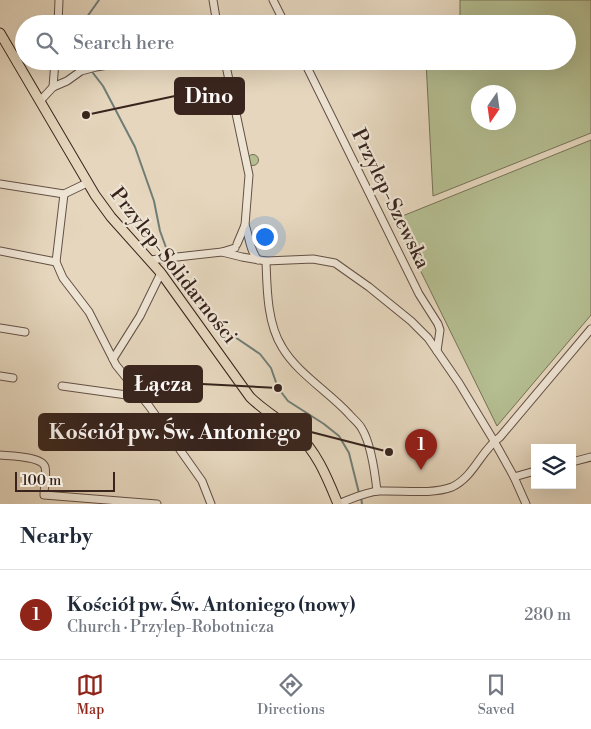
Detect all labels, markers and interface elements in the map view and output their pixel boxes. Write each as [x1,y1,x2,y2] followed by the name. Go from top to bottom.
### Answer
[15,15,576,70] search box
[33,29,61,57] icon: search
[73,31,174,55] text: Search here
[175,78,244,114] callout: Dino
[185,84,233,110] text: Dino
[471,85,516,130] north arrow
[345,125,435,274] street label: Przylep-Szewska
[104,183,242,350] street label: Przylep-Solidarności
[252,224,278,250] your location
[124,366,202,402] callout: Łącza
[134,372,193,398] text: Łącza
[39,414,311,450] callout: Kościół pw. Św. Antoniego
[49,417,301,446] text: Kościół pw. Św. Antoniego
[405,429,437,470] pin: 1
[531,444,576,489] map controls
[531,444,576,489] button: layers
[15,469,115,492] scale bar
[22,472,61,490] text: 100 m
[20,524,93,550] text: Nearby
[67,593,355,617] text: Kościół pw. Św. Antoniego (nowy)
[32,605,40,625] text: 1
[524,605,571,625] text: 280 m
[67,617,274,637] text: Church · Przylep-Robotnicza
[76,671,104,719] tab: Map
[257,671,325,719] tab: Directions
[478,671,515,719] tab: Saved

